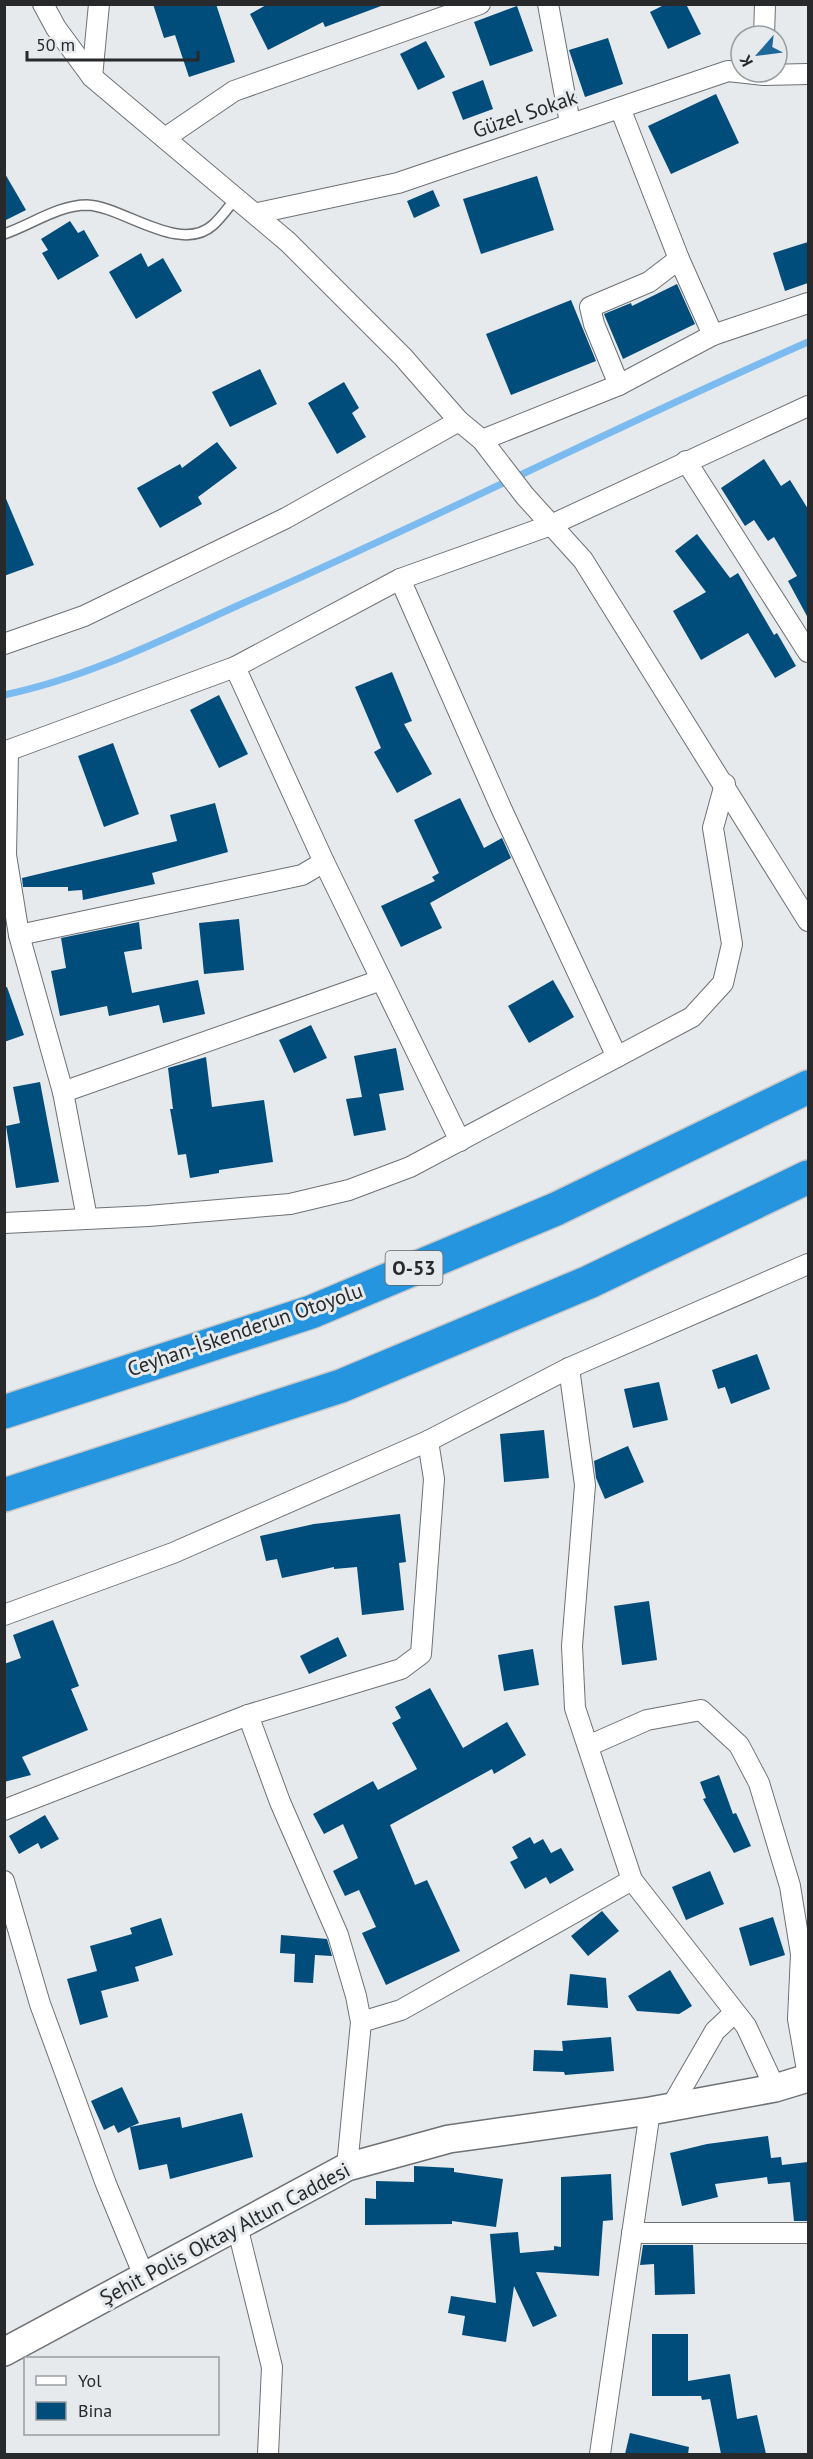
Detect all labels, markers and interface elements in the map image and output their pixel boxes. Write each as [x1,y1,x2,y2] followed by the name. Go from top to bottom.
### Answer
[27,24,198,62] scale bar
[729,24,789,84] north arrow
[36,33,75,56] text: 50 m
[735,52,757,70] text: K
[469,83,581,144] street label: Güzel Sokak
[386,1251,442,1285] road number: O-53
[124,1277,366,1383] street label: Ceyhan-İskenderun Otoyolu
[95,2156,355,2311] street label: Şehit Polis Oktay Altun Caddesi
[24,2357,219,2435] legend
[78,2369,102,2392] text: Yol
[78,2399,112,2422] text: Bina

